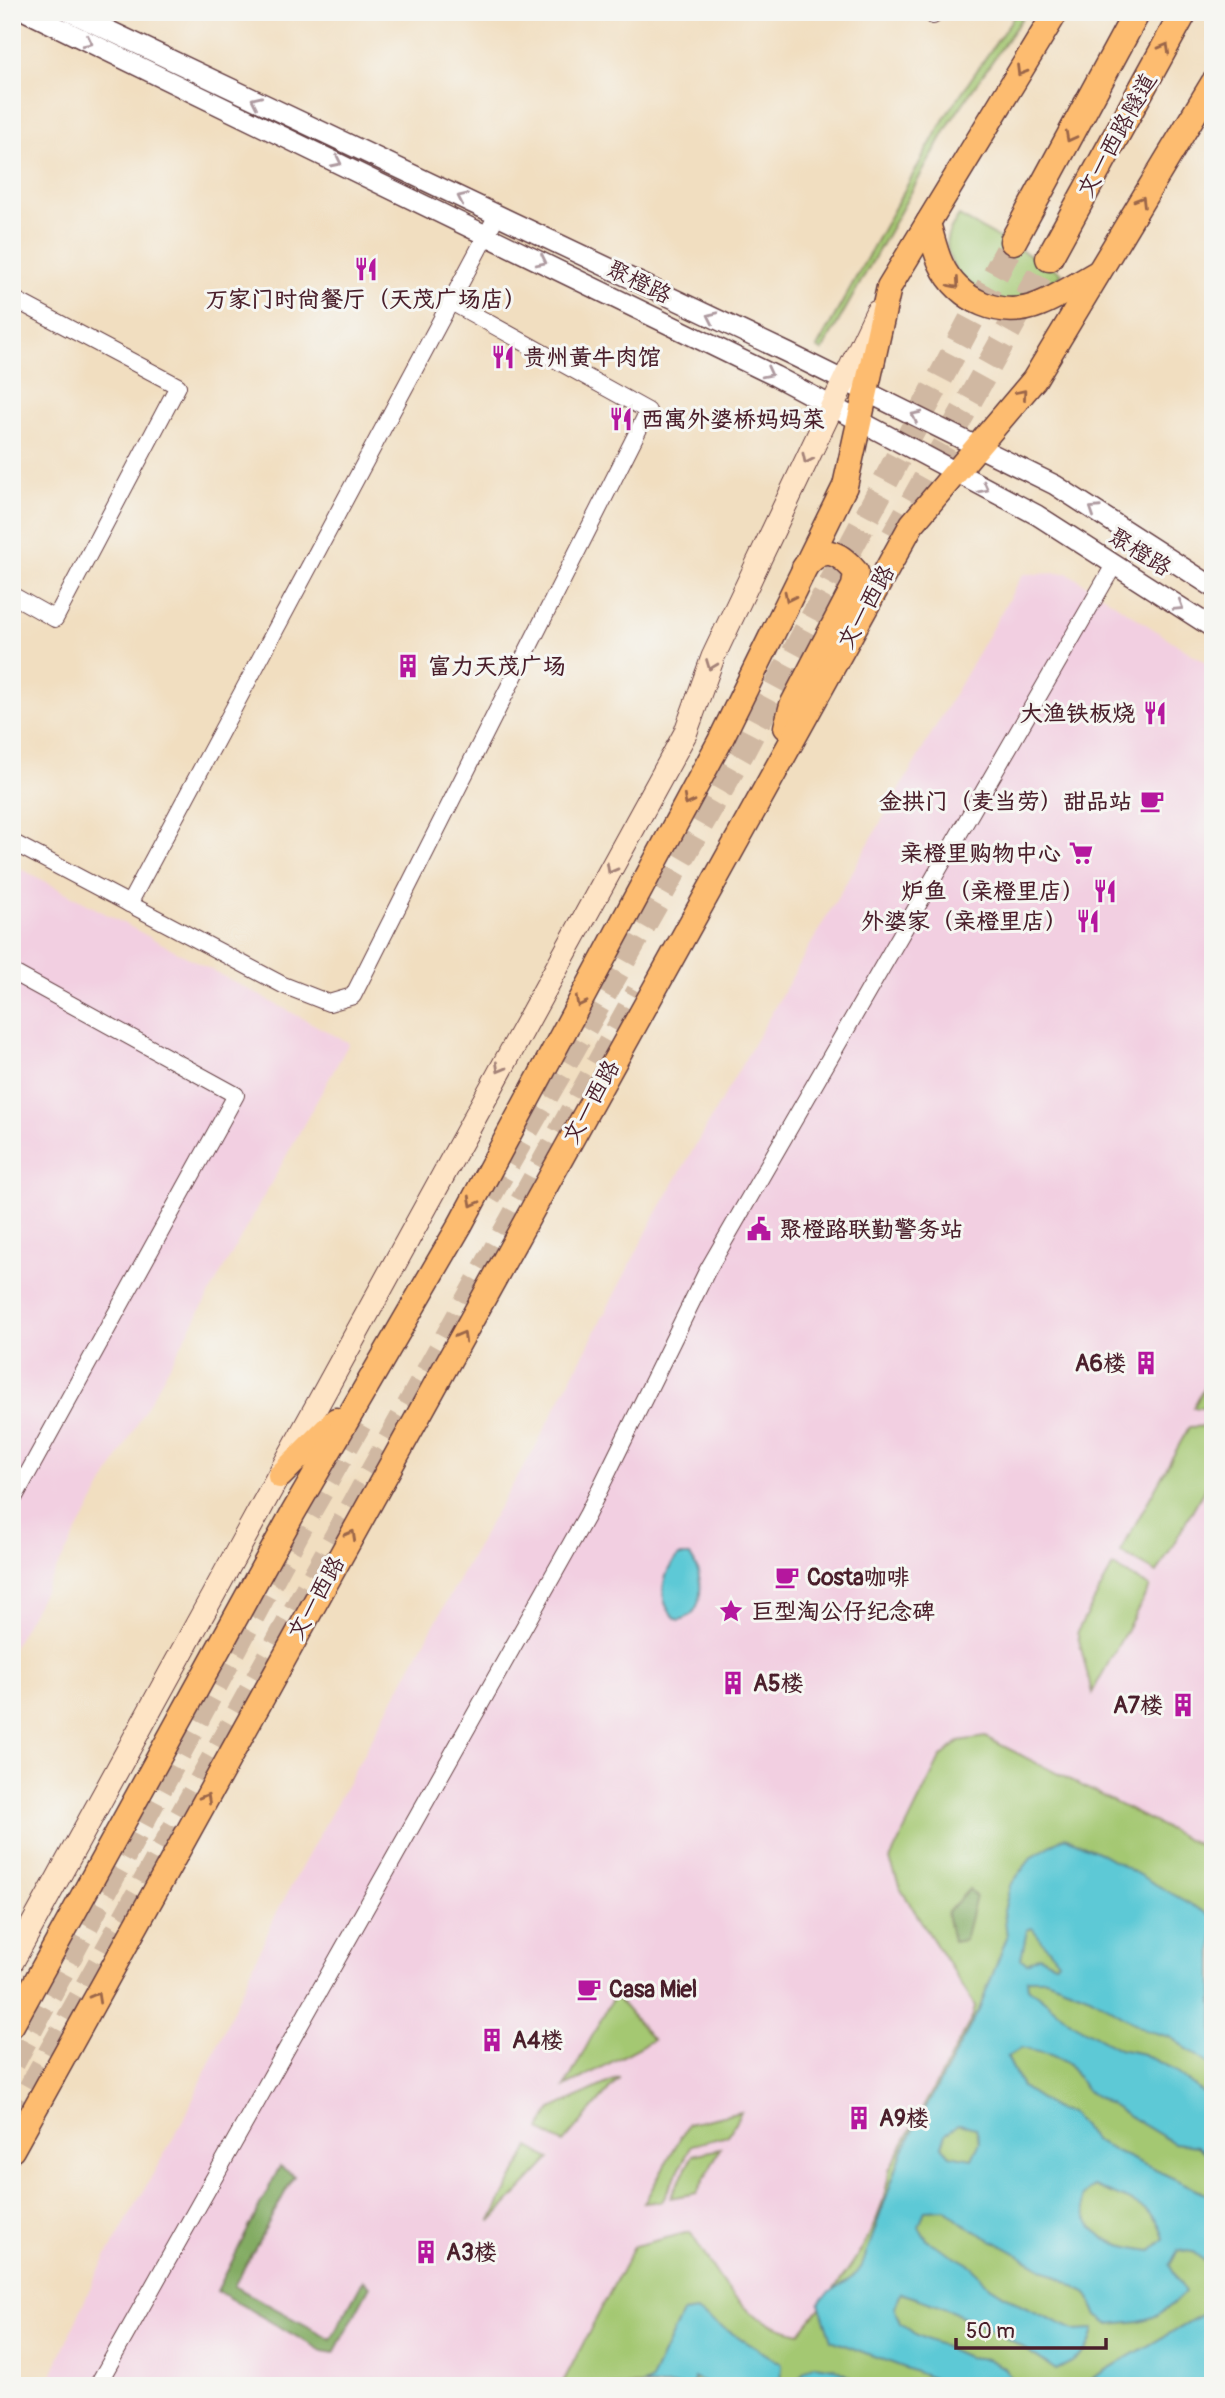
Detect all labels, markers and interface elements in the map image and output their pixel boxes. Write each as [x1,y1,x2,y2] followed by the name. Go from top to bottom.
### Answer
[81,34,93,48] one-way arrow
[1157,43,1170,55] one-way arrow
[1016,63,1029,76] one-way arrow
[1071,68,1163,202] street label: 文一西路隧道
[251,95,263,109] one-way arrow
[1065,130,1078,142] one-way arrow
[330,154,342,168] one-way arrow
[457,193,469,207] one-way arrow
[1133,196,1146,209] one-way arrow
[535,253,547,267] one-way arrow
[602,254,676,310] street label: 聚橙路
[352,255,380,283] restaurant icon: 万家门时尚餐厅（天茂广场店）
[947,276,959,289] one-way arrow
[205,285,527,314] place label: 万家门时尚餐厅（天茂广场店）
[707,311,719,325] one-way arrow
[489,343,517,371] restaurant icon: 贵州黄牛肉馆
[523,343,661,372] place label: 贵州黄牛肉馆
[761,365,773,379] one-way arrow
[1013,390,1026,402] one-way arrow
[607,405,635,433] restaurant icon: 西寓外婆桥妈妈菜
[641,405,825,434] place label: 西寓外婆桥妈妈菜
[911,411,923,425] one-way arrow
[802,452,816,465] one-way arrow
[977,480,990,493] one-way arrow
[1089,506,1102,518] one-way arrow
[1103,521,1177,583] street label: 聚橙路
[831,560,901,654] street label: 文一西路
[783,590,797,602] one-way arrow
[1171,597,1184,610] one-way arrow
[394,652,422,680] building icon: 富力天茂广场
[428,652,566,681] place label: 富力天茂广场
[705,659,719,671] one-way arrow
[1020,699,1135,728] place label: 大渔铁板烧
[1141,699,1169,727] restaurant icon: 大渔铁板烧
[879,787,1132,816] place label: 金拱门（麦当劳）甜品站
[1138,787,1166,815] cafe icon: 金拱门（麦当劳）甜品站
[683,794,696,806] one-way arrow
[900,839,1061,868] place label: 亲橙里购物中心
[1067,839,1095,867] supermarket icon: 亲橙里购物中心
[606,862,619,874] one-way arrow
[901,877,1085,906] place label: 炉鱼（亲橙里店）
[1091,877,1119,905] restaurant icon: 炉鱼（亲橙里店）
[861,907,1068,936] place label: 外婆家（亲橙里店）
[1074,907,1102,935] restaurant icon: 外婆家（亲橙里店）
[575,994,588,1007] one-way arrow
[556,1055,626,1149] street label: 文一西路
[495,1061,508,1073] one-way arrow
[467,1195,481,1207] one-way arrow
[745,1215,773,1243] public building icon: 聚橙路联勤警务站
[779,1215,963,1244] place label: 聚橙路联勤警务站
[454,1330,467,1343] one-way arrow
[1075,1349,1126,1378] place label: A6楼
[1132,1349,1160,1377] building icon: A6楼
[343,1529,357,1542] one-way arrow
[281,1551,351,1645] street label: 文一西路
[773,1563,801,1591] cafe icon: Costa咖啡
[807,1563,910,1592] place label: Costa咖啡
[717,1597,745,1625] place icon: 巨型淘公仔纪念碑
[751,1597,935,1626] place label: 巨型淘公仔纪念碑
[719,1669,747,1697] building icon: A5楼
[753,1669,803,1698] place label: A5楼
[1113,1691,1163,1720] place label: A7楼
[1169,1691,1197,1719] building icon: A7楼
[198,1793,211,1806] one-way arrow
[575,1975,603,2003] cafe icon: Casa Miel
[609,1975,697,2004] place label: Casa Miel
[88,1992,101,2005] one-way arrow
[478,2026,506,2054] building icon: A4楼
[512,2026,563,2055] place label: A4楼
[845,2104,873,2132] building icon: A9楼
[879,2104,929,2133] place label: A9楼
[412,2238,440,2266] building icon: A3楼
[446,2238,497,2267] place label: A3楼
[956,2307,1106,2351] scale bar
[966,2318,1015,2345] text: 50 m

